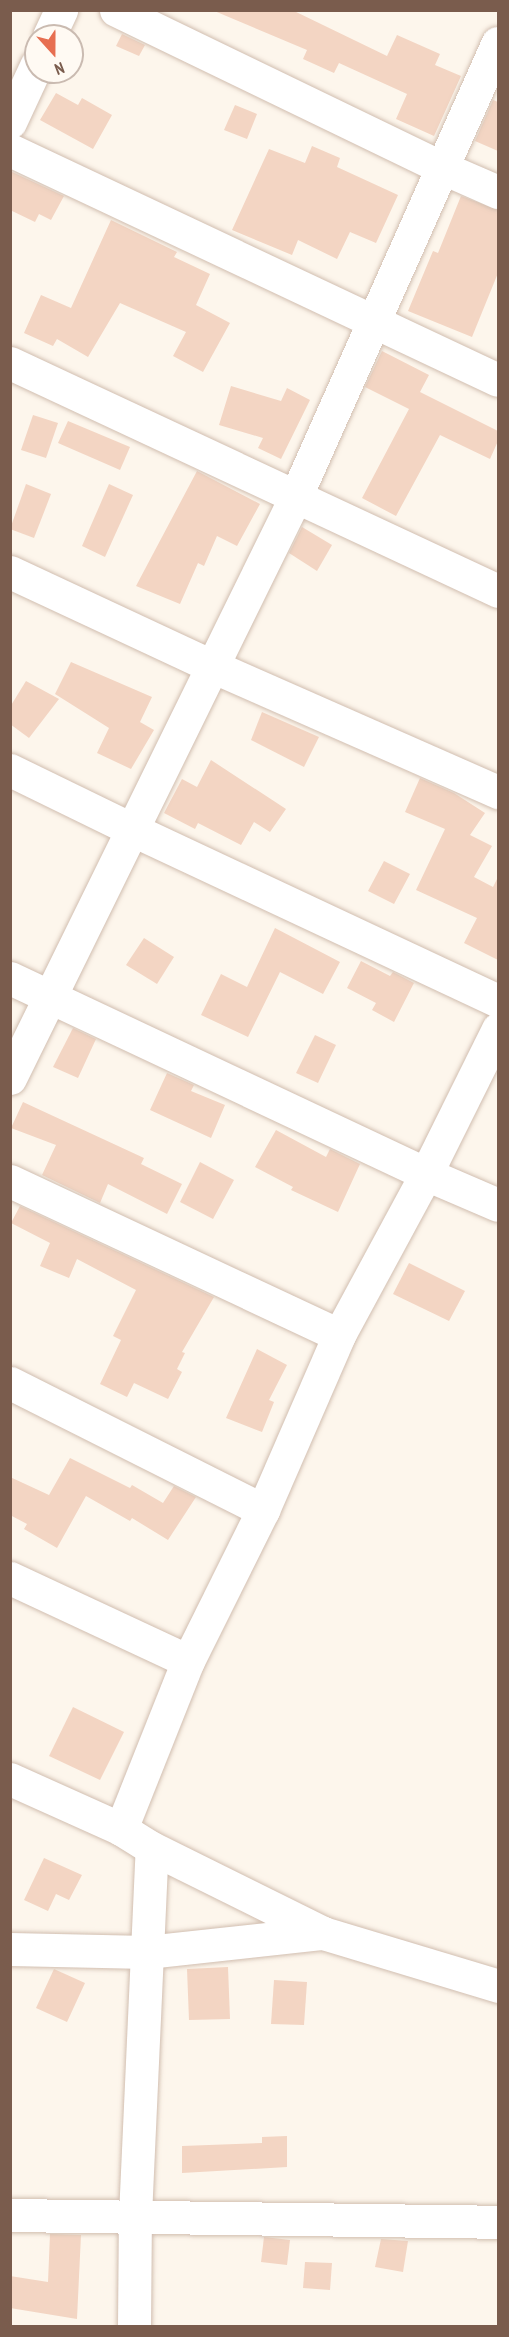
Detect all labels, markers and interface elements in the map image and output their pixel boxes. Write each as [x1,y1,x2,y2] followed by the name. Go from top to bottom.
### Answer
[24,24,84,84] north arrow
[52,58,67,80] text: N

